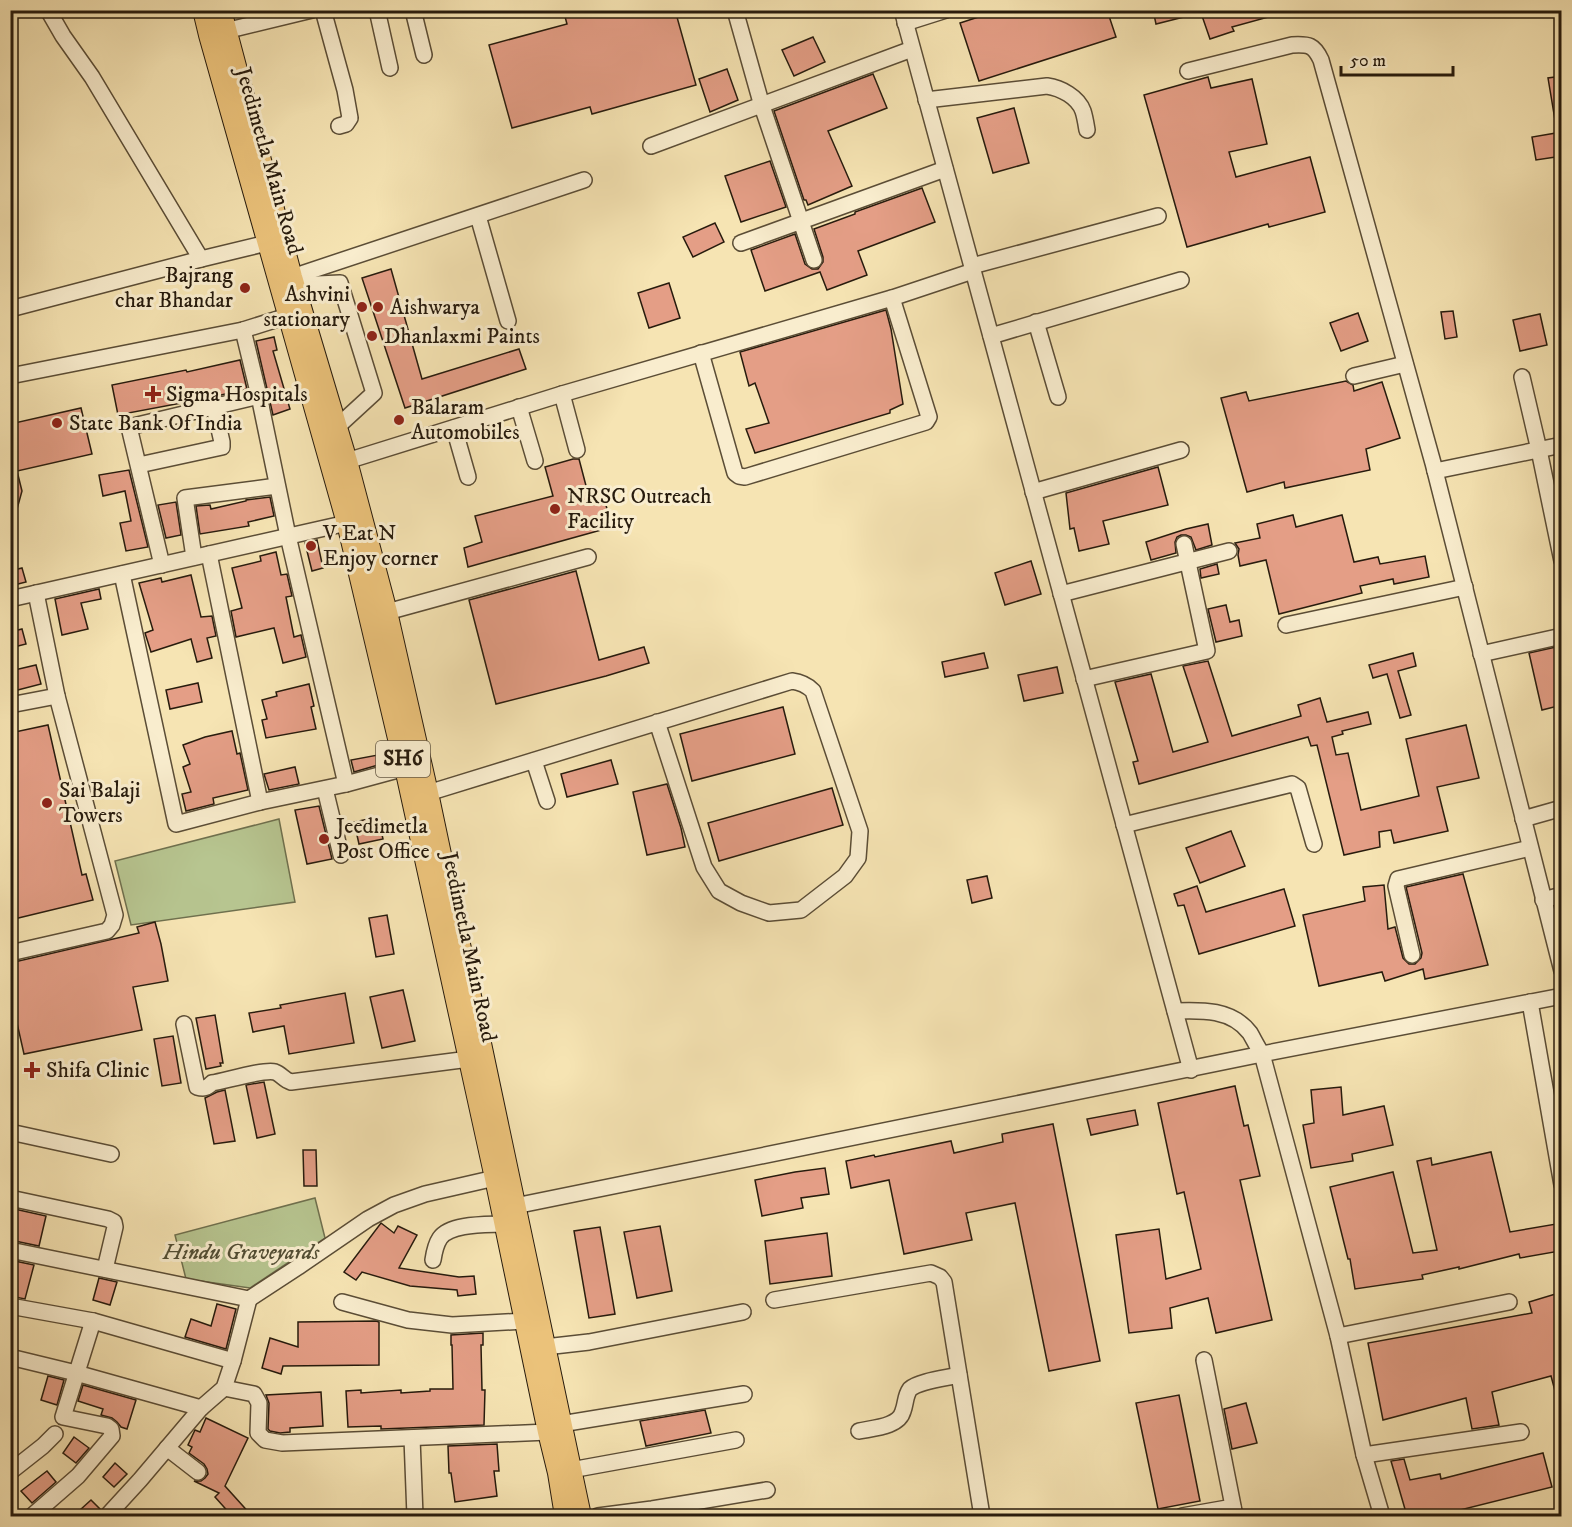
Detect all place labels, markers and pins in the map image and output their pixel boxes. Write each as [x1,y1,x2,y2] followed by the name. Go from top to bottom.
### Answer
[115,262,234,314] place label: Bajrang char Bhandar
[238,281,252,295] marker: Bajrang char Bhandar
[263,281,351,333] place label: Ashvini stationary
[390,294,480,321] place label: Aishwarya
[355,300,369,314] marker: Ashvini stationary
[371,300,385,314] marker: Aishwarya
[384,323,540,350] place label: Dhanlaxmi Paints
[365,329,379,343] marker: Dhanlaxmi Paints
[166,381,308,408] place label: Sigma Hospitals
[144,385,162,403] marker: Sigma Hospitals
[411,394,520,446] place label: Balaram Automobiles
[69,410,243,437] place label: State Bank Of India
[392,413,406,427] marker: Balaram Automobiles
[50,416,64,430] marker: State Bank Of India
[567,483,712,535] place label: NRSC Outreach Facility
[548,502,562,516] marker: NRSC Outreach Facility
[322,520,439,572] place label: V Eat N Enjoy corner
[304,539,318,553] marker: V Eat N Enjoy corner
[59,777,140,829] place label: Sai Balaji Towers
[40,796,54,810] marker: Sai Balaji Towers
[334,813,430,865] place label: Jeedimetla Post Office
[317,832,331,846] marker: Jeedimetla Post Office
[46,1057,149,1084] place label: Shifa Clinic
[23,1061,41,1079] marker: Shifa Clinic

